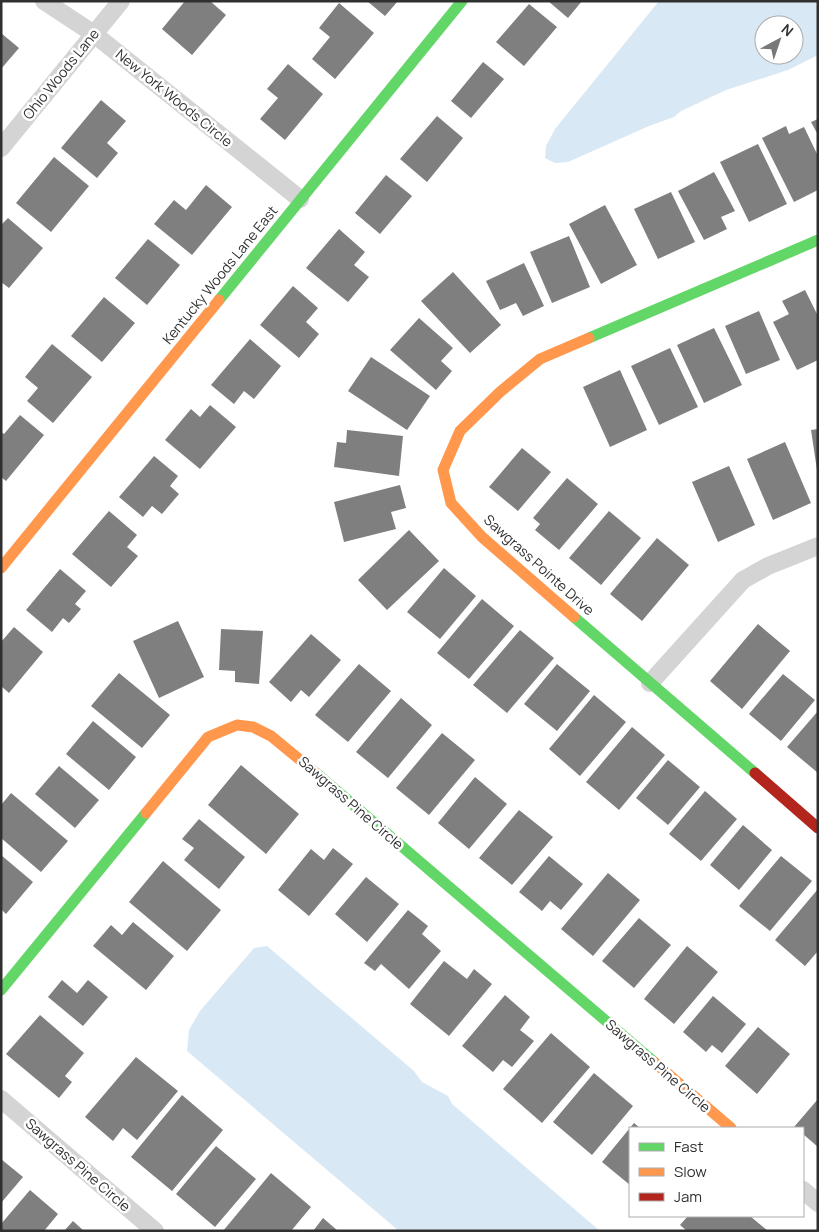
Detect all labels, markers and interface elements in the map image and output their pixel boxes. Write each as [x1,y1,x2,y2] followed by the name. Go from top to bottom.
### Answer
[754,15,804,65] north arrow
[778,19,798,40] text: N
[18,24,103,123] street label: Ohio Woods Lane
[112,45,237,151] street label: New York Woods Circle
[158,201,282,348] street label: Kentucky Woods Lane East
[480,510,599,619] street label: Sawgrass Pointe Drive
[295,752,408,853] street label: Sawgrass Pine Circle
[602,1015,715,1116] street label: Sawgrass Pine Circle
[22,1114,135,1215] street label: Sawgrass Pine Circle
[629,1127,804,1217] legend
[674,1136,703,1157] text: Fast
[674,1161,707,1182] text: Slow
[674,1186,702,1207] text: Jam

